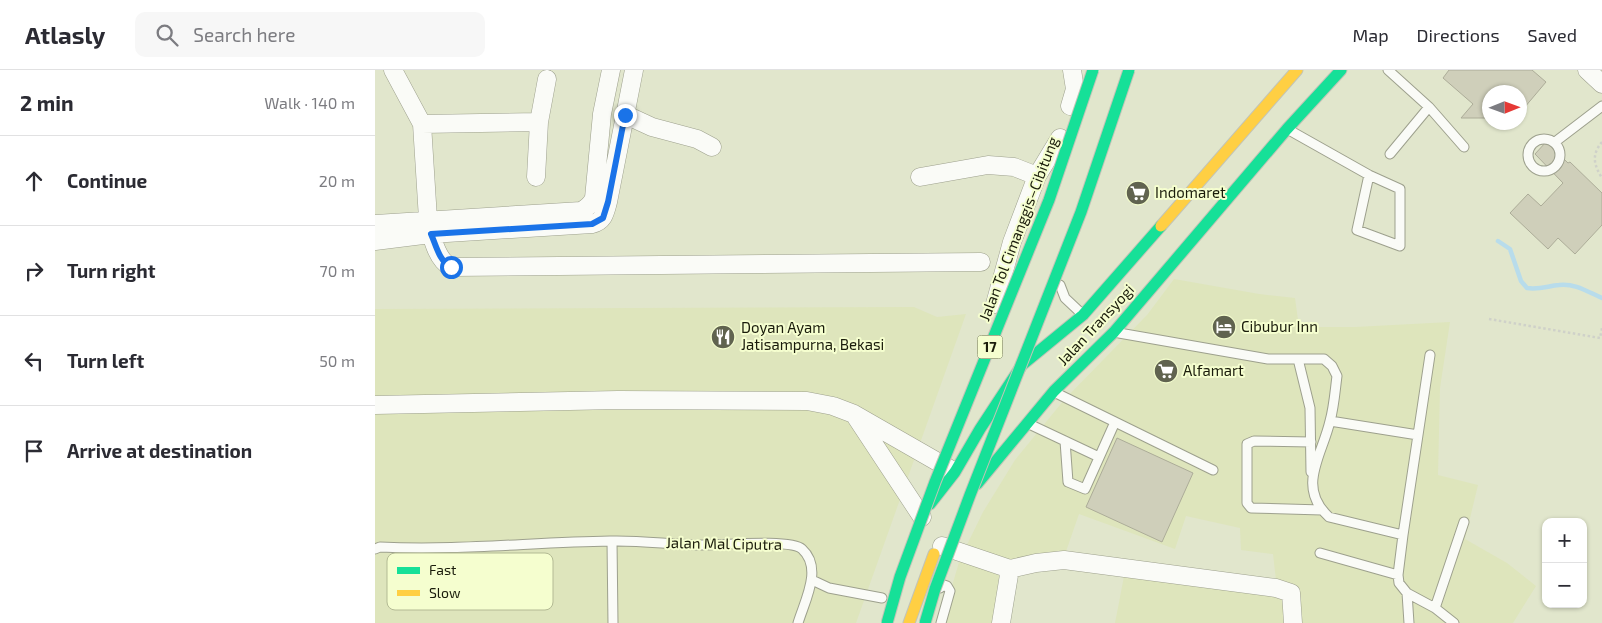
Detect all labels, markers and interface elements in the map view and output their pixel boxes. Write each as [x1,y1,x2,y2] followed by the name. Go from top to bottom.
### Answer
[135,12,485,57] search box
[25,20,105,49] text: Atlasly
[153,21,181,49] icon: search
[193,23,295,46] text: Search here
[1352,24,1389,46] text: Map
[1417,24,1500,46] text: Directions
[1528,24,1577,46] text: Saved
[1482,85,1527,130] north arrow
[20,90,74,115] text: 2 min
[264,93,355,112] text: Walk · 140 m
[614,104,637,127] route end
[975,133,1062,323] street label: Jalan Tol Cimanggis–Cibitung
[20,167,48,195] icon: ahead
[67,169,147,192] text: Continue
[319,171,355,190] text: 20 m
[1125,180,1151,206] supermarket icon: Indomaret
[1155,183,1226,201] place label: Indomaret
[440,256,463,279] route start
[20,257,48,285] icon: right
[67,259,155,282] text: Turn right
[320,261,355,280] text: 70 m
[1053,280,1137,369] street label: Jalan Transyogi
[1211,314,1237,340] hotel icon: Cibubur Inn
[1241,317,1318,335] place label: Cibubur Inn
[741,318,884,353] place label: Doyan Ayam Jatisampurna, Bekasi
[710,324,736,350] restaurant icon: Doyan Ayam Jatisampurna, Bekasi
[977,336,1003,358] road number: 17
[20,347,48,375] icon: left
[67,349,144,372] text: Turn left
[319,351,355,370] text: 50 m
[1153,358,1179,384] supermarket icon: Alfamart
[1183,361,1244,379] place label: Alfamart
[20,437,48,465] icon: arrive
[67,439,252,462] text: Arrive at destination
[1542,518,1587,608] map controls
[1542,518,1587,563] button: +
[666,533,782,553] street label: Jalan Mal Ciputra
[387,553,553,610] legend
[429,561,456,578] text: Fast
[1542,563,1587,608] button: −
[429,584,461,601] text: Slow

